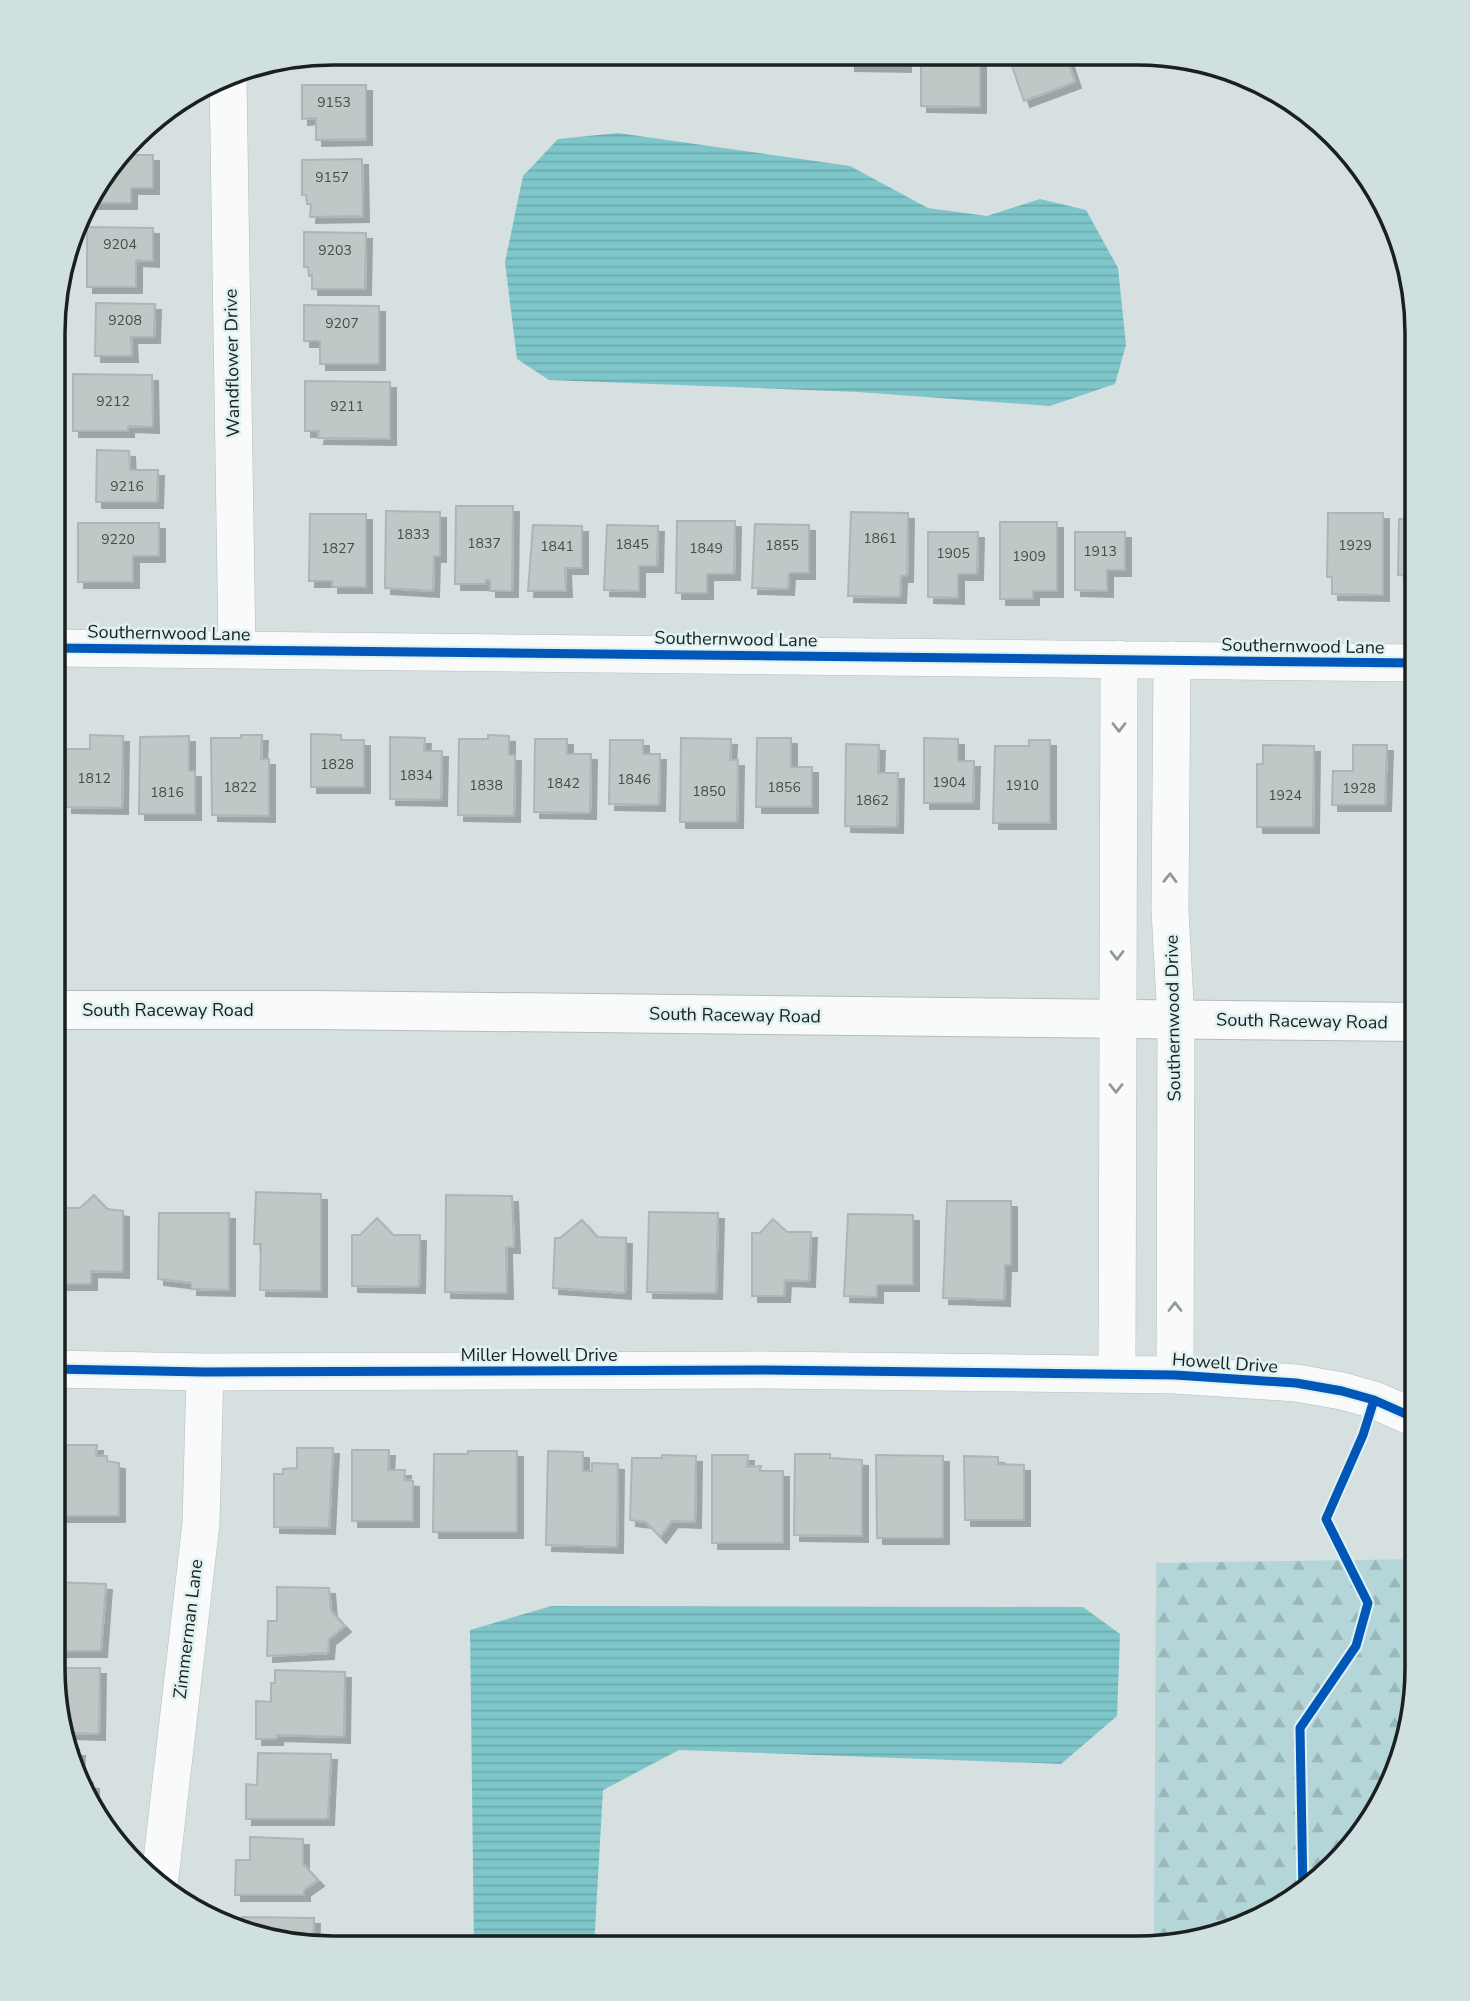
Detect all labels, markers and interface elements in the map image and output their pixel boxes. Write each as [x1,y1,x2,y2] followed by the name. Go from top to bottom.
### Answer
[317,93,351,112] house number: 9153
[315,168,349,187] house number: 9157
[103,235,137,254] house number: 9204
[318,241,352,260] house number: 9203
[219,289,245,437] street label: Wandflower Drive
[108,311,142,330] house number: 9208
[325,314,359,333] house number: 9207
[96,392,130,411] house number: 9212
[330,397,364,416] house number: 9211
[110,477,144,496] house number: 9216
[396,525,430,544] house number: 1833
[863,529,897,548] house number: 1861
[101,530,135,549] house number: 9220
[467,534,501,553] house number: 1837
[615,535,649,554] house number: 1845
[765,536,799,555] house number: 1855
[1338,536,1372,555] house number: 1929
[540,537,574,556] house number: 1841
[321,539,355,558] house number: 1827
[689,539,723,558] house number: 1849
[1083,542,1117,561] house number: 1913
[936,544,970,563] house number: 1905
[1012,547,1046,566] house number: 1909
[87,620,251,646] street label: Southernwood Lane
[654,626,818,652] street label: Southernwood Lane
[1221,633,1385,659] street label: Southernwood Lane
[1111,722,1126,733] one-way arrow
[320,755,354,774] house number: 1828
[399,766,433,785] house number: 1834
[77,769,111,788] house number: 1812
[617,770,651,789] house number: 1846
[932,773,966,792] house number: 1904
[546,774,580,793] house number: 1842
[469,776,503,795] house number: 1838
[1005,776,1039,795] house number: 1910
[223,778,257,797] house number: 1822
[767,778,801,797] house number: 1856
[1342,779,1376,798] house number: 1928
[692,782,726,801] house number: 1850
[150,783,184,802] house number: 1816
[1268,786,1302,805] house number: 1924
[855,791,889,810] house number: 1862
[1162,873,1178,883] one-way arrow
[1160,934,1186,1102] street label: Southernwood Drive
[1109,950,1125,961] one-way arrow
[82,998,254,1022] street label: South Raceway Road
[649,1002,821,1028] street label: South Raceway Road
[1216,1008,1388,1034] street label: South Raceway Road
[1108,1083,1124,1093] one-way arrow
[1167,1301,1183,1312] one-way arrow
[461,1343,617,1367] street label: Miller Howell Drive
[1171,1347,1279,1379] street label: Howell Drive
[168,1558,208,1700] street label: Zimmerman Lane

